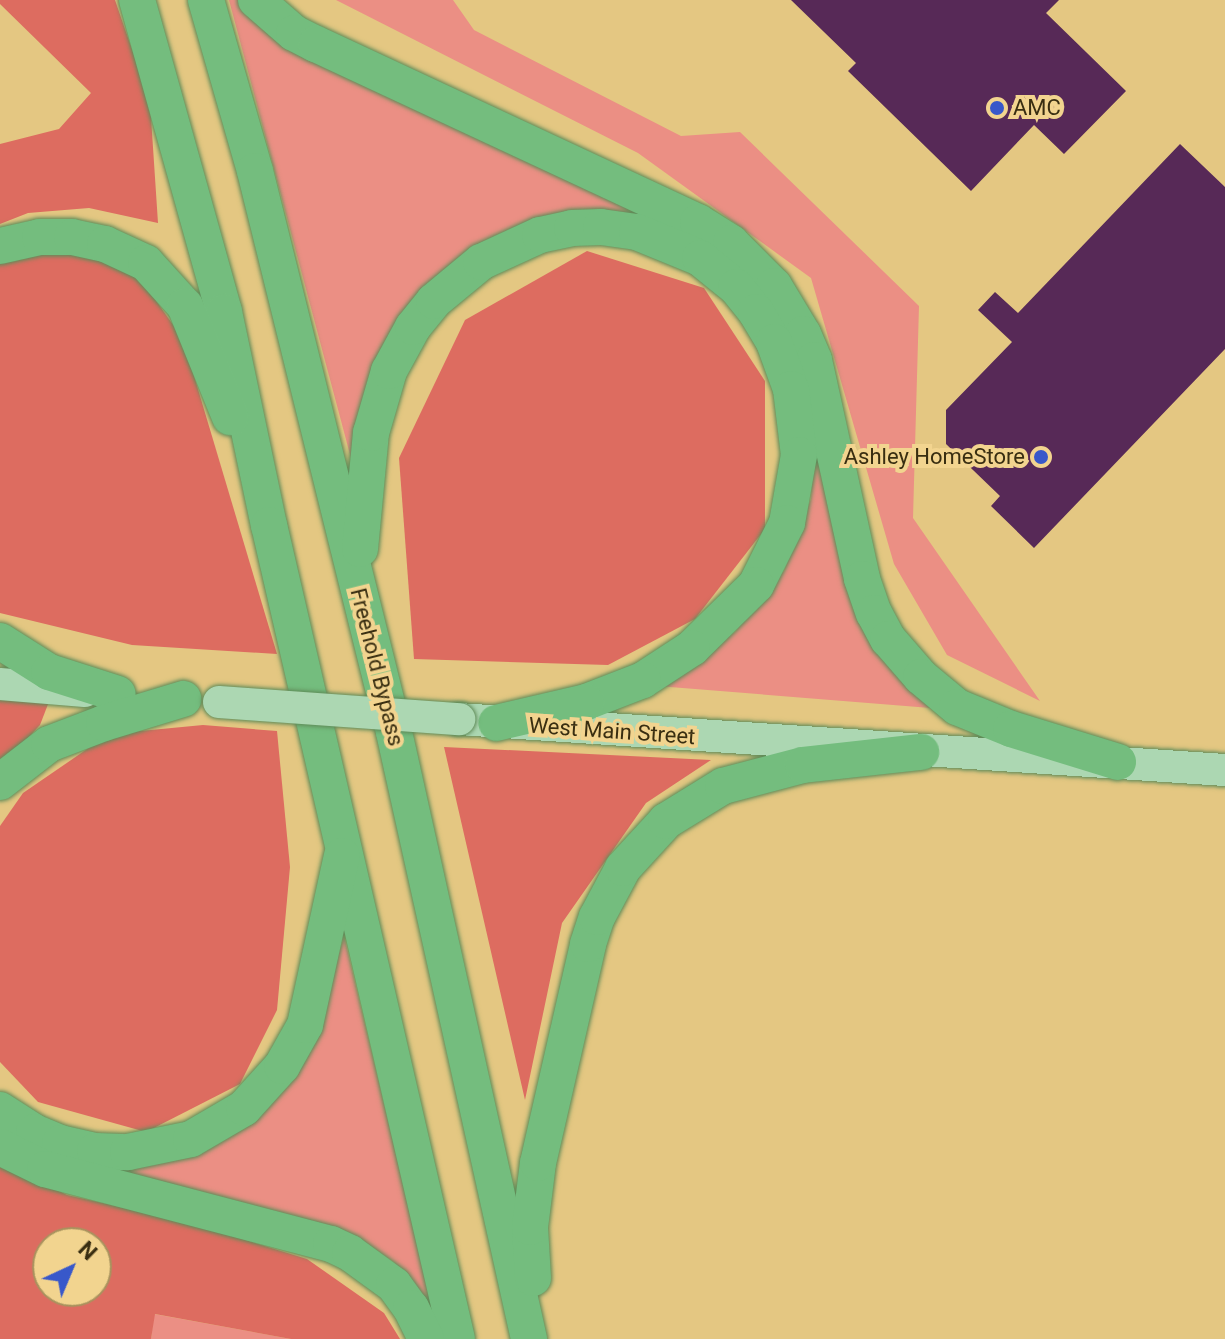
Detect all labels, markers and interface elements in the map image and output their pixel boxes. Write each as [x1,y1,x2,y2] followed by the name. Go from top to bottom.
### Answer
[1013,95,1061,121] place label: AMC
[988,99,1006,117] marker: AMC
[844,444,1025,470] place label: Ashley HomeStore
[1032,448,1050,466] marker: Ashley HomeStore
[345,585,409,749] street label: Freehold Bypass
[528,712,696,750] street label: West Main Street
[32,1227,112,1307] north arrow
[73,1236,102,1265] text: N

